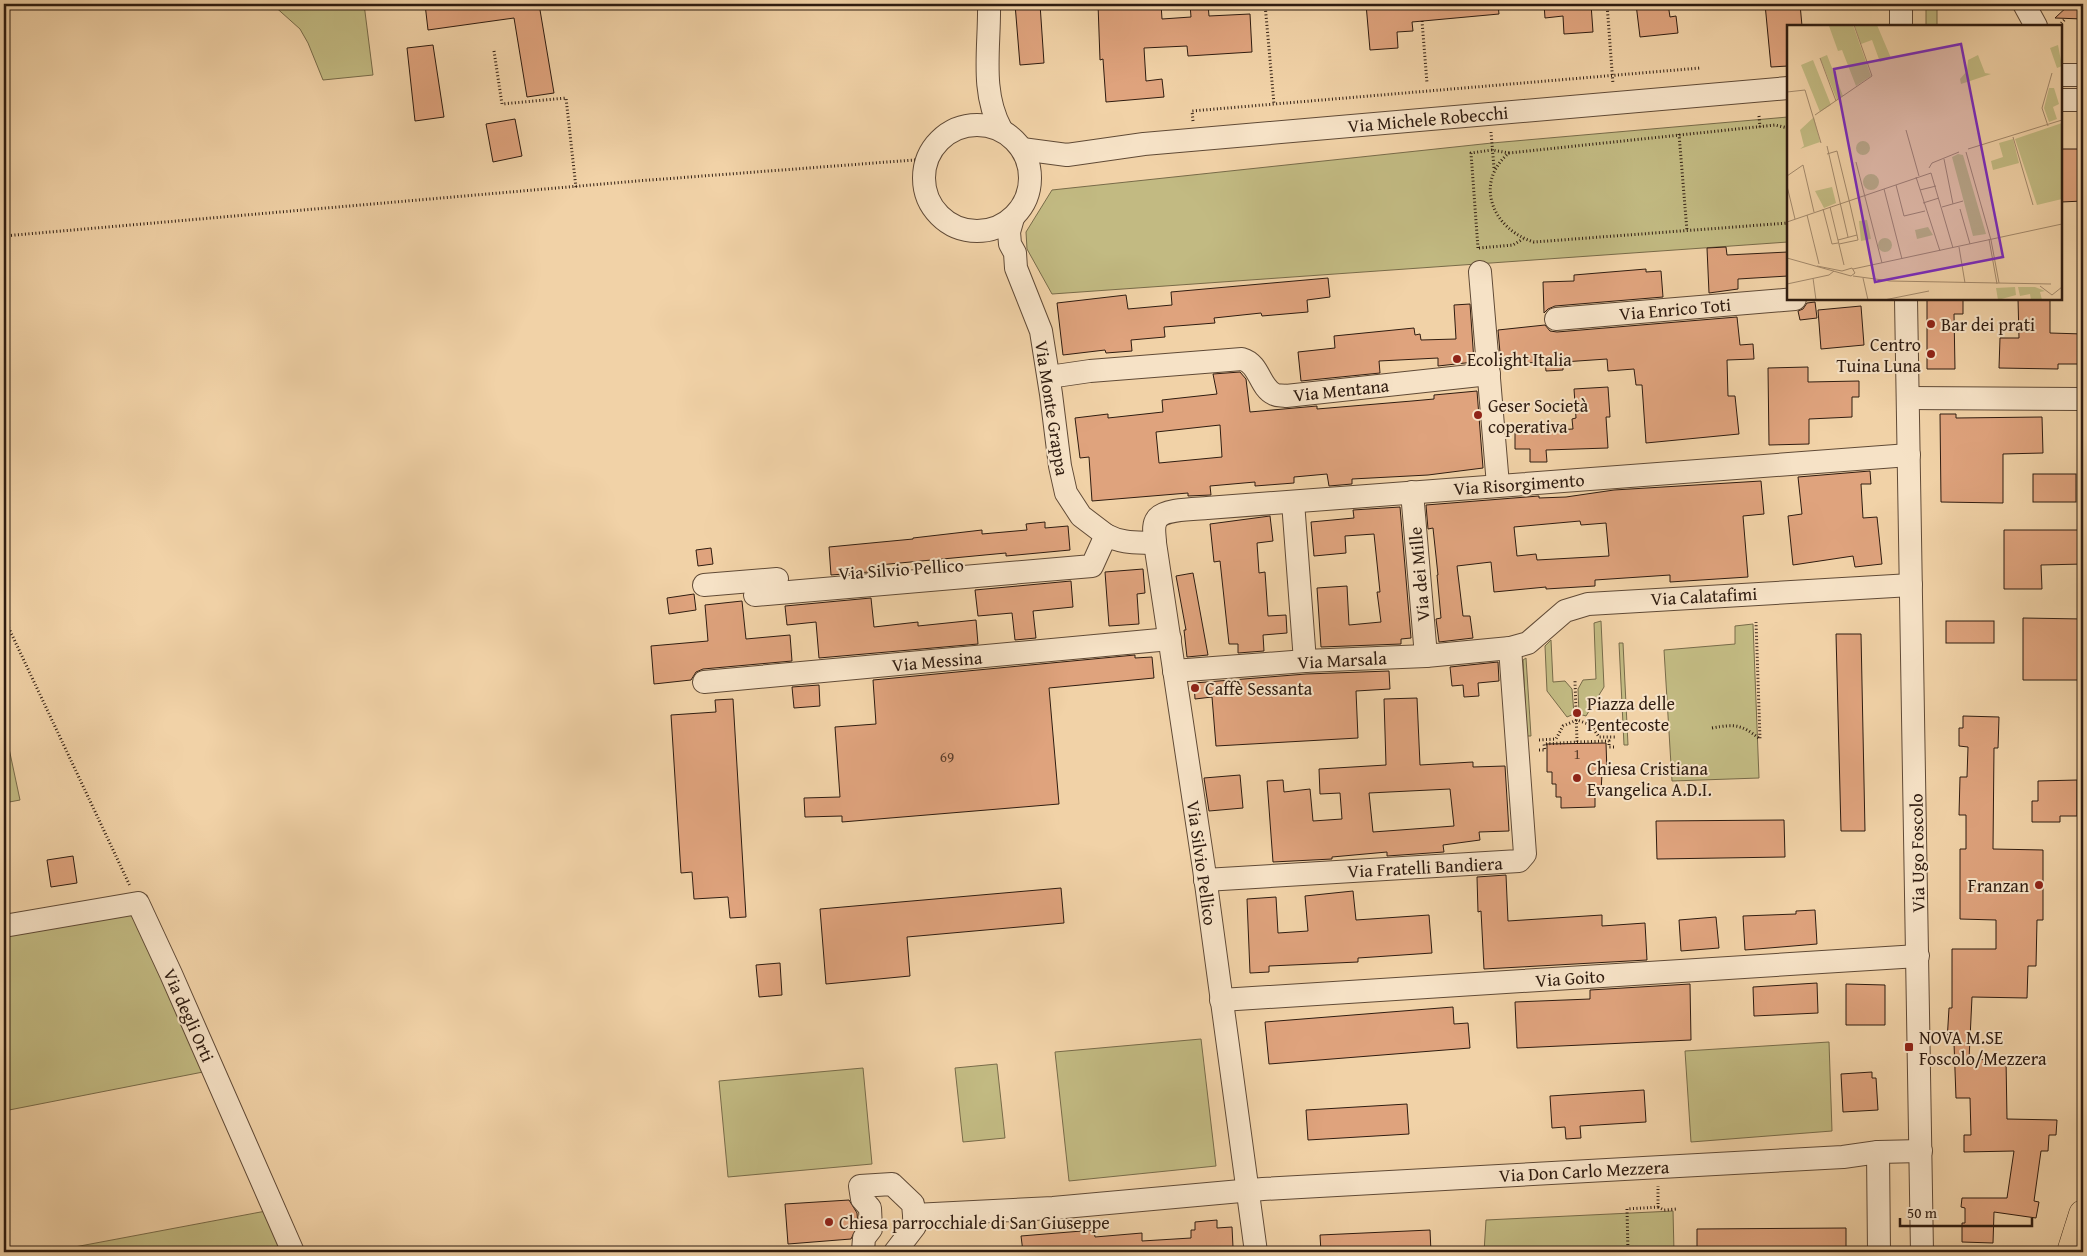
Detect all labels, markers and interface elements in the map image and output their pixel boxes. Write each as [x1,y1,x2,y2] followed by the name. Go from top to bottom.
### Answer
[1787,25,2062,300] inset map
[1347,99,1509,139] street label: Via Michele Robecchi
[1618,291,1732,327] street label: Via Enrico Toti
[1941,311,2035,338] place label: Bar dei prati
[1925,318,1937,330] marker: Bar dei prati
[1836,331,1921,379] place label: Centro Tuina Luna
[1028,339,1076,478] street label: Via Monte Grappa
[1467,346,1572,373] place label: Ecolight Italia
[1925,348,1937,360] marker: Centro Tuina Luna
[1451,353,1463,365] marker: Ecolight Italia
[1292,372,1391,408] street label: Via Mentana
[1488,392,1589,440] place label: Geser Società coperativa
[1472,409,1484,421] marker: Geser Società coperativa
[1453,466,1585,502] street label: Via Risorgimento
[1401,526,1437,622] street label: Via dei Mille
[837,551,965,587] street label: Via Silvio Pellico
[1650,580,1758,612] street label: Via Calatafimi
[891,644,984,678] street label: Via Messina
[1297,644,1388,676] street label: Via Marsala
[1205,675,1313,702] place label: Caffè Sessanta
[1189,682,1201,694] marker: Caffè Sessanta
[1587,690,1675,738] place label: Piazza delle Pentecoste
[1571,707,1583,719] marker: Piazza delle Pentecoste
[1573,743,1581,764] house number: 1
[940,746,954,767] house number: 69
[1587,755,1712,803] place label: Chiesa Cristiana Evangelica A.D.I.
[1571,772,1583,784] marker: Chiesa Cristiana Evangelica A.D.I.
[1902,793,1932,913] street label: Via Ugo Foscolo
[1180,799,1224,927] street label: Via Silvio Pellico
[1347,849,1504,885] street label: Via Fratelli Bandiera
[1968,872,2029,899] place label: Franzan
[2033,879,2045,891] marker: Franzan
[1534,962,1606,994] street label: Via Goito
[156,964,222,1066] street label: Via degli Orti
[1919,1024,2047,1072] place label: NOVA M.SE Foscolo/Mezzera
[1903,1041,1915,1053] marker: NOVA M.SE Foscolo/Mezzera
[1498,1153,1670,1189] street label: Via Don Carlo Mezzera
[1900,1196,2032,1228] scale bar
[1907,1202,1938,1223] text: 50 m
[839,1209,1110,1236] place label: Chiesa parrocchiale di San Giuseppe
[823,1216,835,1228] marker: Chiesa parrocchiale di San Giuseppe

